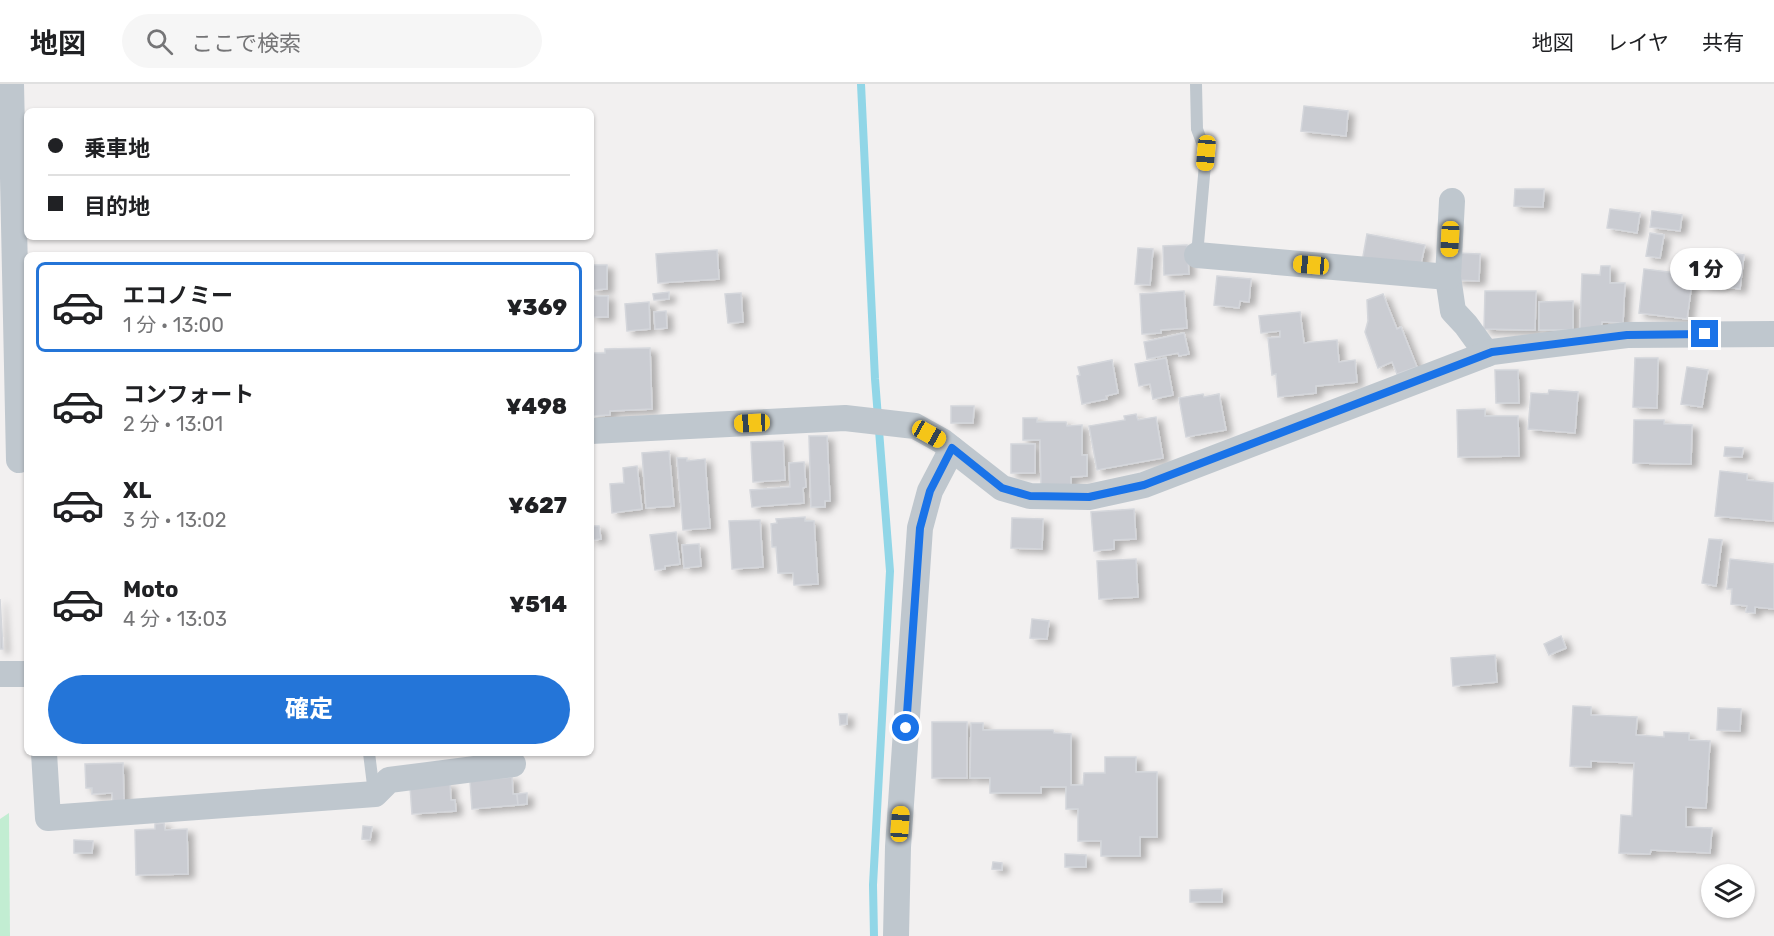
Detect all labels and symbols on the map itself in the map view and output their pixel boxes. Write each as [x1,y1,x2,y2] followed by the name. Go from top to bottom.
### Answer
[1195,134,1217,172] car
[1440,221,1460,257] car
[1669,247,1741,289] callout: 1 分
[1292,254,1330,276] car
[1691,320,1718,347] route end
[734,413,770,433] car
[909,417,949,451] car
[892,714,919,741] route start
[890,805,910,843] car

